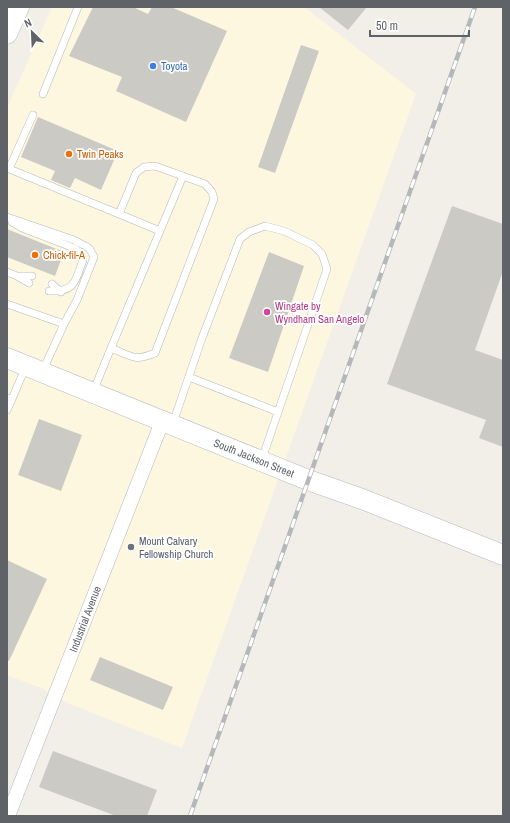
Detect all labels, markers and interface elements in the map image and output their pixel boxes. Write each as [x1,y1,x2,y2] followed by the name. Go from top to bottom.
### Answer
[12,12,52,52] north arrow
[370,12,469,38] scale bar
[22,15,34,31] text: N
[376,18,398,34] text: 50 m
[161,59,188,73] place label: Toyota
[148,61,158,71] marker: Toyota
[77,147,124,161] place label: Twin Peaks
[64,149,74,159] marker: Twin Peaks
[43,248,86,262] place label: Chick-fil-A
[30,250,40,260] marker: Chick-fil-A
[275,299,364,326] place label: Wingate by Wyndham San Angelo
[262,307,272,317] marker: Wingate by Wyndham San Angelo
[212,435,297,481] street label: South Jackson Street
[139,534,213,561] place label: Mount Calvary Fellowship Church
[126,542,136,552] marker: Mount Calvary Fellowship Church
[66,584,104,654] street label: Industrial Avenue

